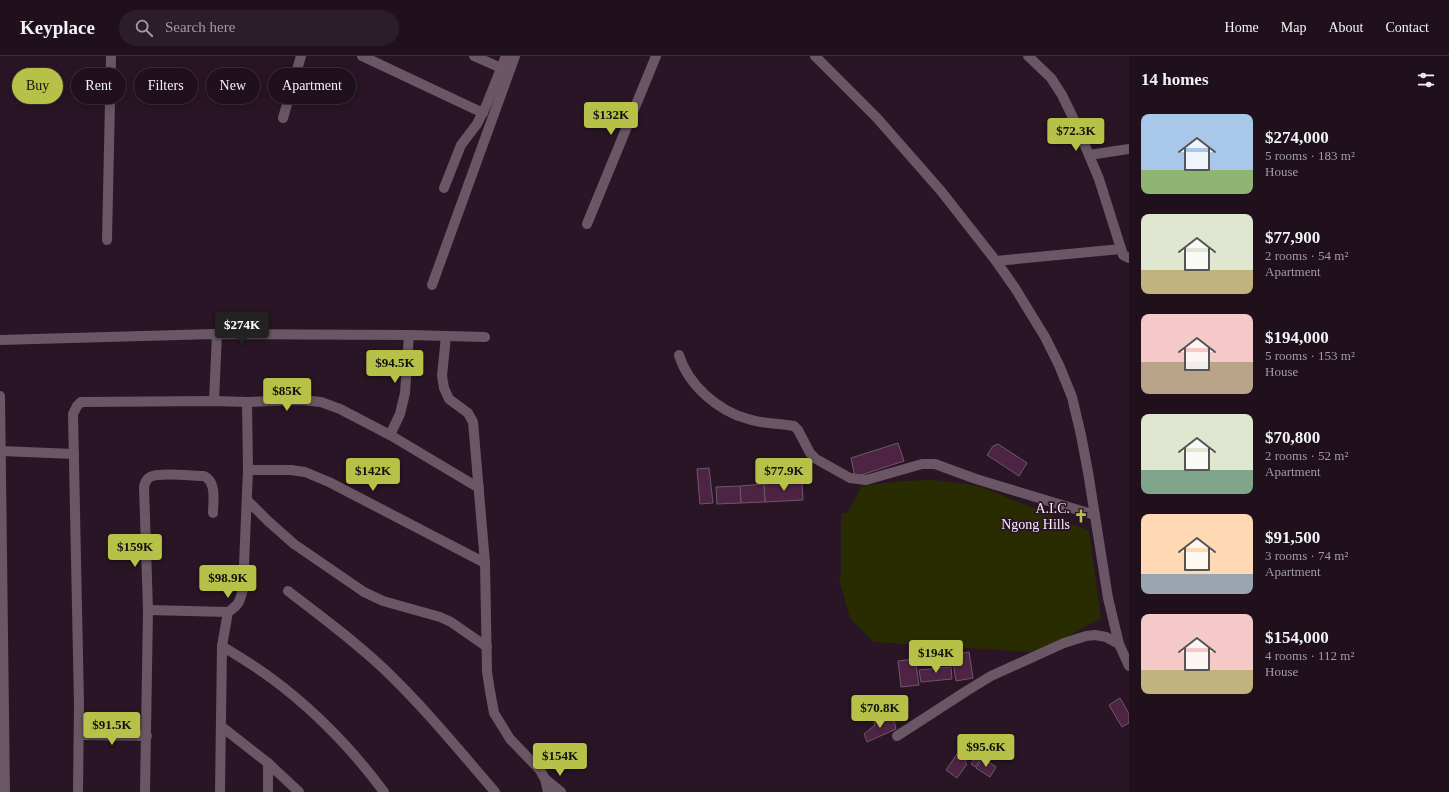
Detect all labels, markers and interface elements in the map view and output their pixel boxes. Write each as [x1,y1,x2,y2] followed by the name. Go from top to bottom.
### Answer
[119,10,399,46] search box
[20,17,95,38] text: Keyplace
[133,17,155,39] icon: search
[165,19,235,35] text: Search here
[1225,20,1259,35] text: Home
[1281,20,1306,35] text: Map
[1328,20,1363,35] text: About
[1385,20,1429,35] text: Contact
[12,68,63,104] chip: Buy
[71,68,126,104] chip: Rent
[134,68,198,104] chip: Filters
[206,68,260,104] chip: New
[268,68,356,104] chip: Apartment
[1415,69,1437,91] icon: filters
[1141,70,1209,89] text: 14 homes
[583,102,639,136] pin: $132K
[593,107,629,122] text: $132K
[1043,118,1109,152] pin: $72.3K
[1056,123,1096,138] text: $72.3K
[1265,128,1329,147] text: $274,000
[1173,130,1221,178] icon: home
[1265,148,1355,163] text: 5 rooms · 183 m²
[1265,164,1298,179] text: House
[1265,228,1320,247] text: $77,900
[1173,230,1221,278] icon: home
[1265,248,1348,263] text: 2 rooms · 54 m²
[1265,264,1321,279] text: Apartment
[214,312,270,346] pin: $274K
[224,317,260,332] text: $274K
[1265,328,1329,347] text: $194,000
[1173,330,1221,378] icon: home
[1265,348,1355,363] text: 5 rooms · 153 m²
[362,350,428,384] pin: $94.5K
[375,355,415,370] text: $94.5K
[1265,364,1298,379] text: House
[263,378,311,412] pin: $85K
[272,383,302,398] text: $85K
[1265,428,1320,447] text: $70,800
[1173,430,1221,478] icon: home
[1265,448,1348,463] text: 2 rooms · 52 m²
[345,458,401,492] pin: $142K
[751,458,817,492] pin: $77.9K
[355,463,391,478] text: $142K
[764,463,804,478] text: $77.9K
[1265,464,1321,479] text: Apartment
[1001,501,1070,532] place label: A.I.C. Ngong Hills
[1073,508,1089,524] church icon: A.I.C. Ngong Hills
[1265,528,1320,547] text: $91,500
[1173,530,1221,578] icon: home
[107,534,163,568] pin: $159K
[117,539,153,554] text: $159K
[1265,548,1348,563] text: 3 rooms · 74 m²
[1265,564,1321,579] text: Apartment
[195,565,261,599] pin: $98.9K
[208,570,248,585] text: $98.9K
[1265,628,1329,647] text: $154,000
[1173,630,1221,678] icon: home
[908,640,964,674] pin: $194K
[918,645,954,660] text: $194K
[1265,648,1354,663] text: 4 rooms · 112 m²
[1265,664,1298,679] text: House
[847,695,913,729] pin: $70.8K
[860,700,900,715] text: $70.8K
[79,712,145,746] pin: $91.5K
[92,717,132,732] text: $91.5K
[953,734,1019,768] pin: $95.6K
[966,739,1006,754] text: $95.6K
[532,743,588,777] pin: $154K
[542,748,578,763] text: $154K

